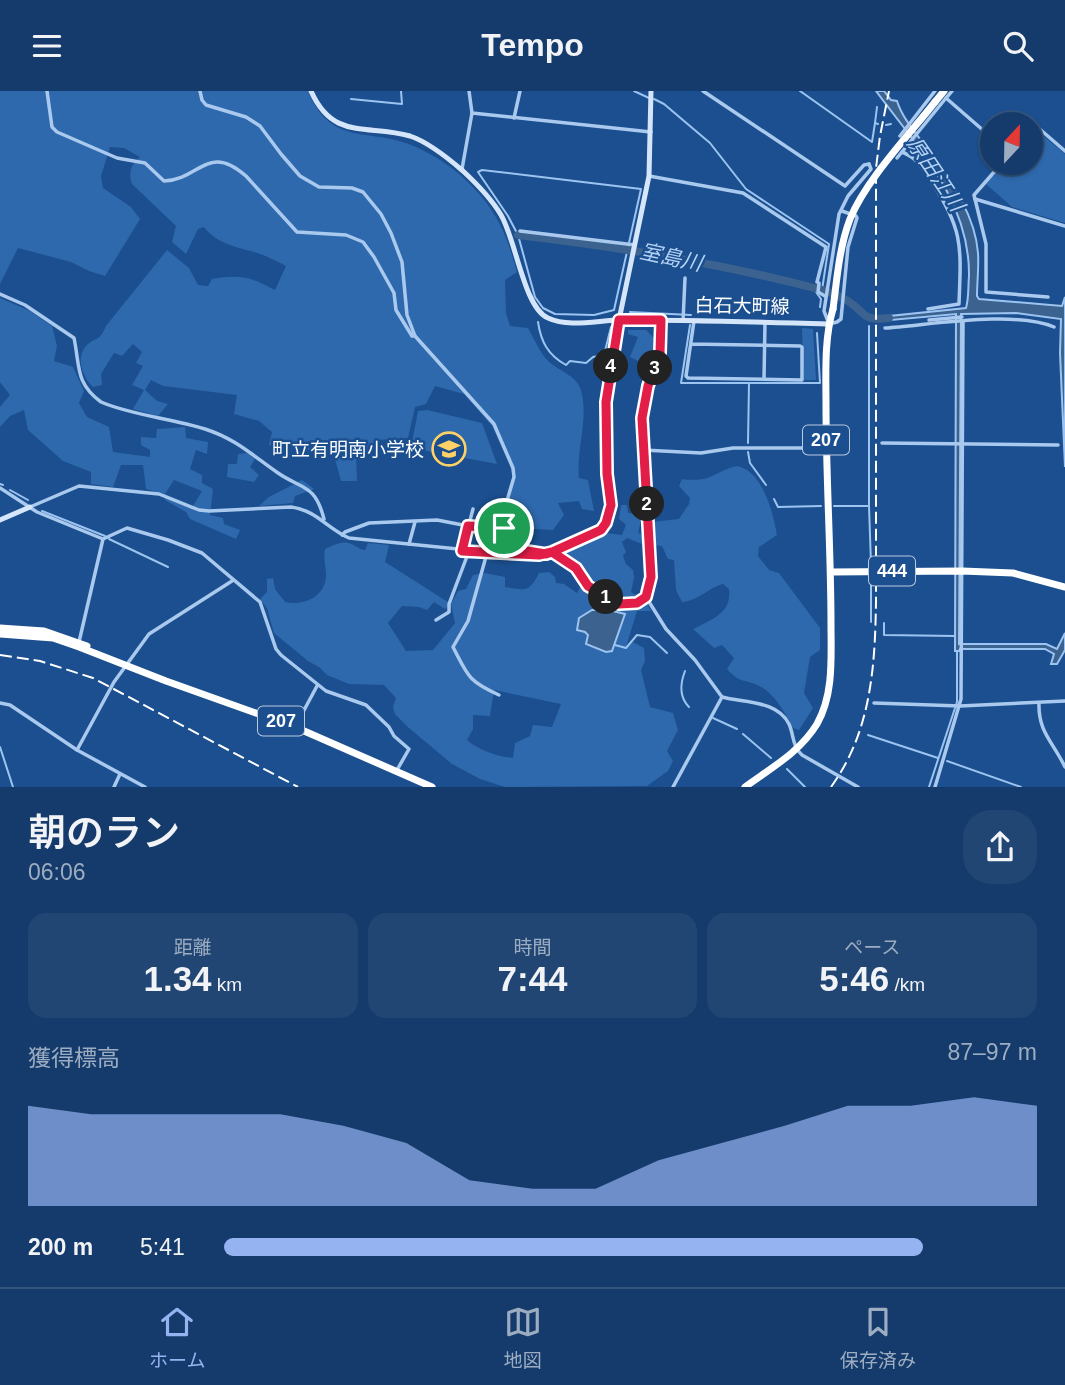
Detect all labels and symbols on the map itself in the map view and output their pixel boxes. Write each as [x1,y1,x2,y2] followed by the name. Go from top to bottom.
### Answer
[980,112,1043,175] north arrow
[903,133,970,217] water label: 原田江川
[638,239,706,275] water label: 室島川
[694,295,790,317] street label: 白石大町線
[594,349,628,383] pin: 4
[638,351,672,385] pin: 3
[803,425,849,454] road number: 207
[430,430,468,468] school or university icon: 町立有明南小学校
[272,439,424,460] place label: 町立有明南小学校
[630,487,664,521] pin: 2
[474,498,534,558] pin
[869,557,915,585] road number: 444
[588,580,624,615] pin: 1
[258,707,304,735] road number: 207

